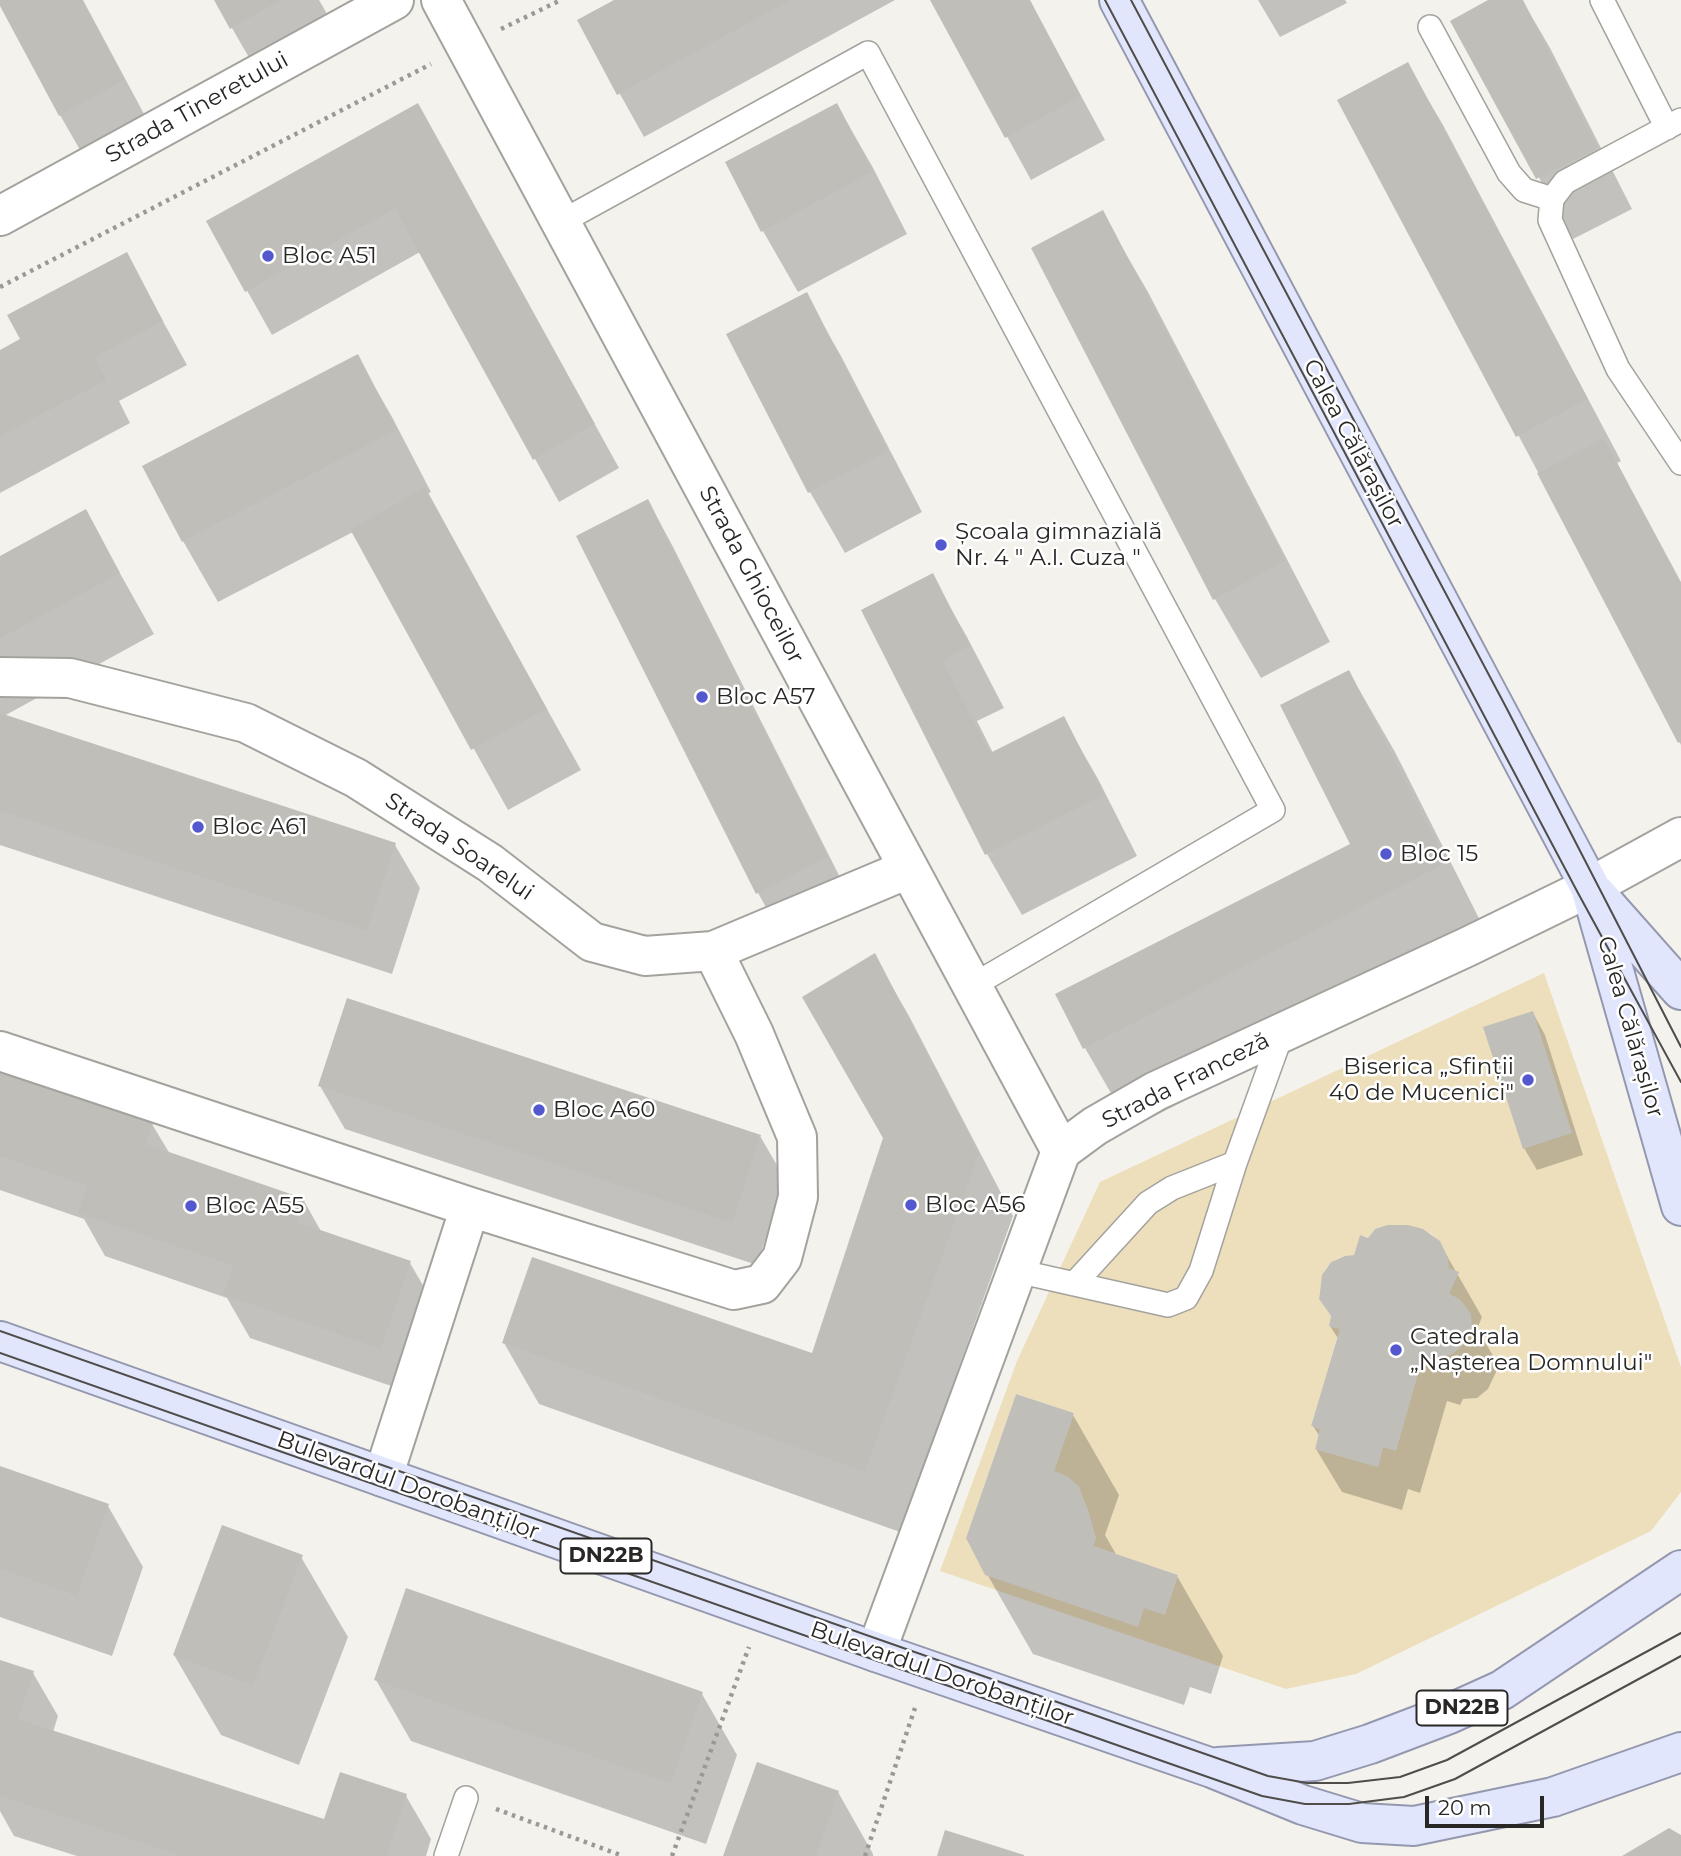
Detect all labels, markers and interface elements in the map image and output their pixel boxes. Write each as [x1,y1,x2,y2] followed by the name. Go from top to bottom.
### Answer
[101,46,293,170] street label: Strada Tineretului
[282,242,377,270] place label: Bloc A51
[260,248,276,264] marker: Bloc A51
[1297,355,1409,533] street label: Calea Călărașilor
[693,481,809,669] street label: Strada Ghioceilor
[955,518,1162,572] place label: Școala gimnazială Nr. 4 " A.I. Cuza "
[933,537,949,553] marker: Școala gimnazială Nr. 4 " A.I. Cuza "
[716,683,816,711] place label: Bloc A57
[694,689,710,705] marker: Bloc A57
[379,787,539,907] street label: Strada Soarelui
[212,813,308,841] place label: Bloc A61
[190,819,206,835] marker: Bloc A61
[1400,840,1478,868] place label: Bloc 15
[1378,846,1394,862] marker: Bloc 15
[1591,933,1669,1121] street label: Calea Călărașilor
[1098,1027,1274,1135] street label: Strada Franceză
[1329,1053,1514,1107] place label: Biserica „Sfinții 40 de Mucenici"
[1520,1072,1536,1088] marker: Biserica „Sfinții 40 de Mucenici"
[553,1096,655,1124] place label: Bloc A60
[531,1102,547,1118] marker: Bloc A60
[925,1191,1025,1219] place label: Bloc A56
[205,1192,304,1220] place label: Bloc A55
[903,1197,919,1213] marker: Bloc A56
[183,1198,199,1214] marker: Bloc A55
[1410,1323,1652,1377] place label: Catedrala „Nașterea Domnului"
[1388,1342,1404,1358] marker: Catedrala „Nașterea Domnului"
[273,1426,543,1546] street label: Bulevardul Dorobanților
[560,1538,652,1574] road number: DN22B
[806,1616,1078,1732] street label: Bulevardul Dorobanților
[1416,1690,1508,1726] road number: DN22B
[1429,1783,1548,1827] scale bar
[1438,1795,1492,1820] text: 20 m

